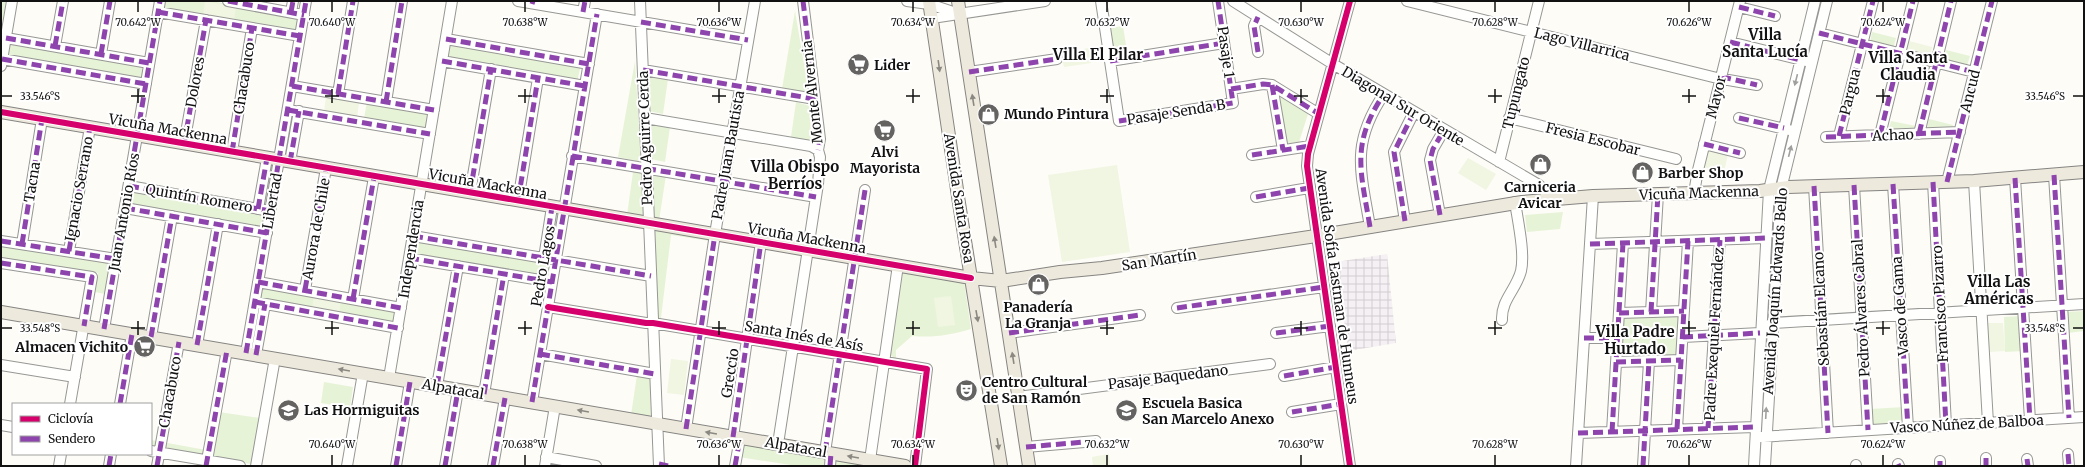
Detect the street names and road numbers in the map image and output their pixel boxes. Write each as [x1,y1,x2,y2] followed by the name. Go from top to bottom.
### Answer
[1532,23,1632,65] street label: Lago Villarrica
[1213,25,1239,79] street label: Pasaje 1
[798,39,826,145] street label: Monte Alvernia
[229,41,259,115] street label: Chacabuco
[182,55,208,109] street label: Dolores
[1498,55,1534,131] street label: Tupungato
[1338,62,1468,150] street label: Diagonal Sur Oriente
[1836,66,1865,117] street label: Pargua
[1956,67,1984,115] street label: Ancud
[634,70,656,206] street label: Pedro Aguirre Cerda
[1702,74,1730,120] street label: Mayor
[708,89,748,221] street label: Padre Juan Bautista
[1125,95,1227,129] street label: Pasaje Senda B
[106,110,229,148] street label: Vicuña Mackenna
[1544,119,1642,159] street label: Fresia Escobar
[1871,125,1914,145] street label: Achao
[940,131,978,265] street label: Avenida Santa Rosa
[61,135,97,243] street label: Ignacio Serrano
[105,151,143,274] street label: Juan Antonio Ríos
[20,160,44,204] street label: Tacna
[426,165,549,203] street label: Vicuña Mackenna
[1311,166,1363,405] street label: Avenida Sofía Eastman de Hunneus
[258,171,286,231] street label: Libertad
[298,177,334,282] street label: Aurora de Chile
[144,180,254,216] street label: Quintín Romero
[1638,182,1760,204] street label: Vicuña Mackenna
[1759,187,1791,396] street label: Avenida Joaquín Edwards Bello
[394,198,428,300] street label: Independencia
[745,219,868,257] street label: Vicuña Mackenna
[527,224,559,308] street label: Pedro Lagos
[1848,238,1874,378] street label: Pedro Álvares Cabral
[1120,245,1198,275] street label: San Martín
[1928,245,1952,363] street label: Francisco Pizarro
[1700,246,1728,421] street label: Padre Exequiel Fernández
[1809,252,1833,366] street label: Sebastián Elcano
[1888,255,1913,357] street label: Vasco de Gama
[743,317,865,355] street label: Santa Inés de Asís
[717,347,743,399] street label: Greccio
[155,355,185,429] street label: Chacabuco
[1107,361,1229,393] street label: Pasaje Baquedano
[420,375,486,403] street label: Alpatacal
[1889,411,2045,437] street label: Vasco Núñez de Balboa
[763,433,829,461] street label: Alpatacal

